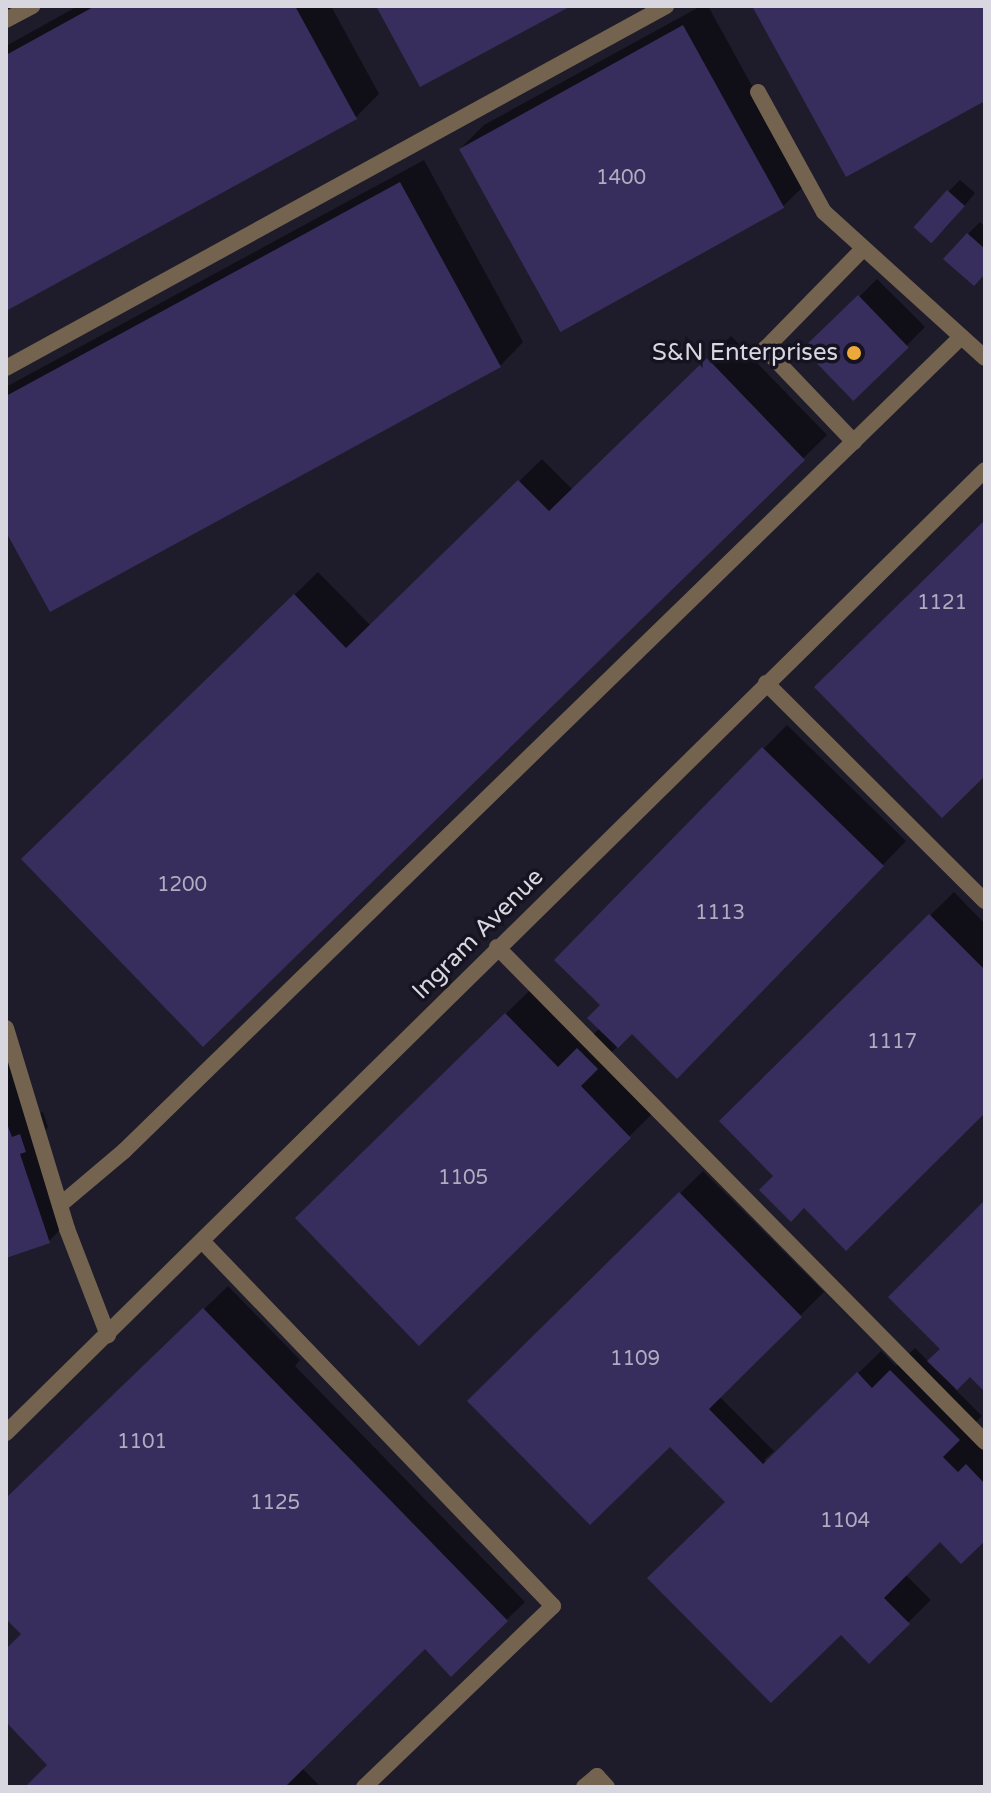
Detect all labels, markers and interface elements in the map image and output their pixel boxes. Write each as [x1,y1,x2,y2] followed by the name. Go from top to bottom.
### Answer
[596,166,646,190] house number: 1400
[652,339,838,367] place label: S&N Enterprises
[845,344,863,362] marker: S&N Enterprises
[917,591,967,615] house number: 1121
[407,863,549,1005] street label: Ingram Avenue
[157,873,207,897] house number: 1200
[695,901,745,925] house number: 1113
[867,1030,917,1054] house number: 1117
[438,1166,488,1190] house number: 1105
[610,1347,660,1371] house number: 1109
[117,1430,167,1454] house number: 1101
[250,1491,300,1515] house number: 1125
[820,1509,870,1533] house number: 1104

